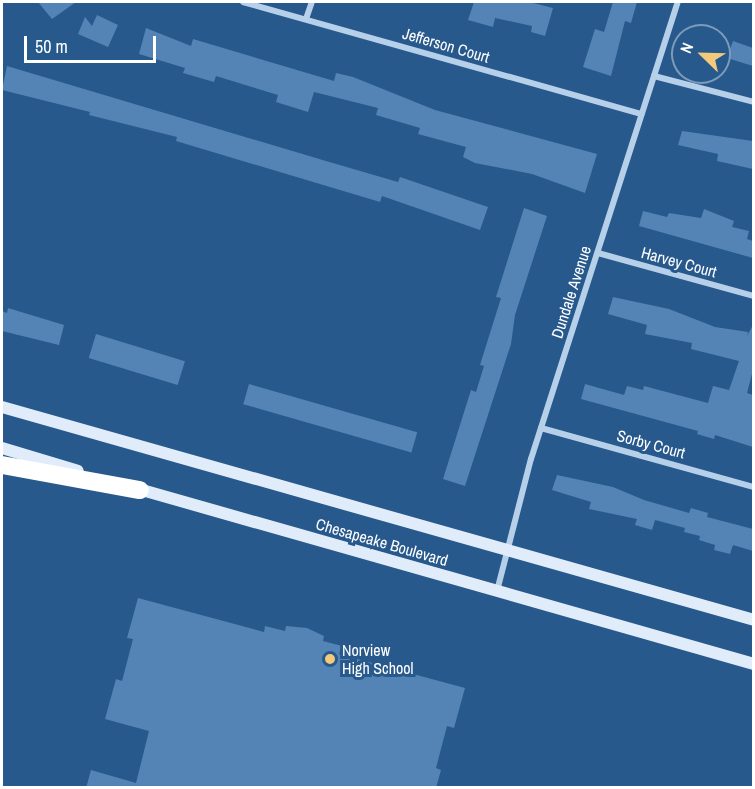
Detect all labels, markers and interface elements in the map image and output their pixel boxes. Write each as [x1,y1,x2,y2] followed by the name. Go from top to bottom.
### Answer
[400,23,492,67] street label: Jefferson Court
[27,24,159,62] scale bar
[671,24,731,84] north arrow
[35,34,68,59] text: 50 m
[674,39,698,56] text: N
[547,243,595,341] street label: Dundale Avenue
[639,243,719,281] street label: Harvey Court
[615,426,687,462] street label: Sorby Court
[314,514,450,570] street label: Chesapeake Boulevard
[342,640,413,678] place label: Norview High School
[323,652,337,666] marker: Norview High School

